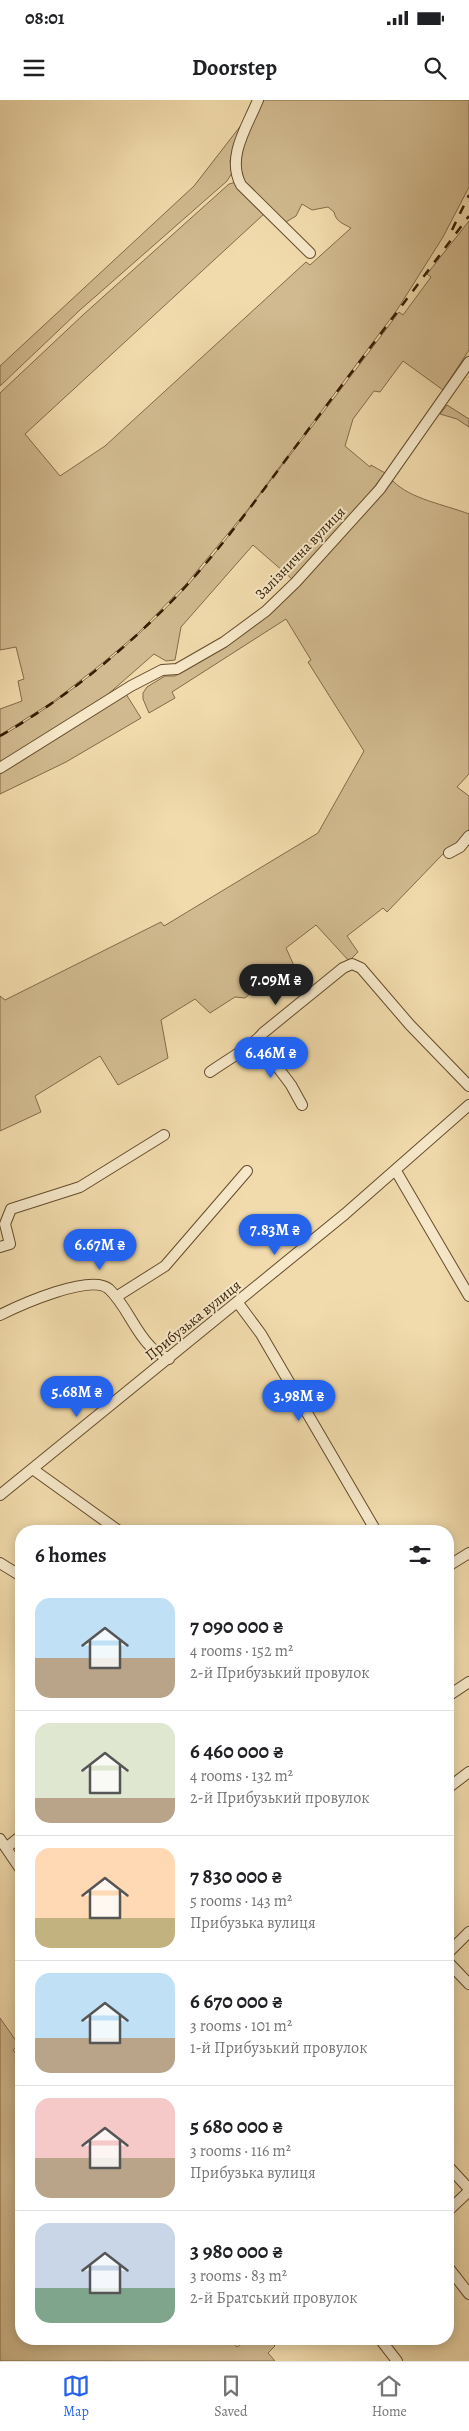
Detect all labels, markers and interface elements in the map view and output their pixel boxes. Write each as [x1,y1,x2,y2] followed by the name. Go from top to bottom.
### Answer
[25,5,65,31] text: 08:01
[192,53,277,83] text: Doorstep
[20,54,48,82] icon: menu
[421,54,449,82] icon: search
[250,502,350,604] street label: Залізнична вулиця
[230,964,322,1006] pin: 7.09M ₴
[250,969,302,991] text: 7.09M ₴
[225,1036,317,1079] pin: 6.46M ₴
[245,1042,297,1064] text: 6.46M ₴
[229,1214,321,1256] pin: 7.83M ₴
[250,1219,300,1241] text: 7.83M ₴
[54,1228,146,1271] pin: 6.67M ₴
[74,1234,126,1256] text: 6.67M ₴
[141,1275,245,1365] street label: Прибузька вулиця
[31,1376,123,1418] pin: 5.68M ₴
[253,1380,345,1422] pin: 3.98M ₴
[51,1381,103,1403] text: 5.68M ₴
[273,1385,325,1407] text: 3.98M ₴
[35,1541,107,1569] text: 6 homes
[406,1541,434,1569] icon: filters
[190,1612,284,1640] text: 7 090 000 ₴
[75,1618,135,1678] icon: home
[190,1640,293,1662] text: 4 rooms · 152 m²
[190,1662,370,1684] text: 2-й Прибузький провулок
[190,1737,284,1765] text: 6 460 000 ₴
[75,1743,135,1803] icon: home
[190,1765,293,1787] text: 4 rooms · 132 m²
[190,1787,370,1809] text: 2-й Прибузький провулок
[190,1862,283,1890] text: 7 830 000 ₴
[75,1868,135,1928] icon: home
[190,1890,292,1912] text: 5 rooms · 143 m²
[190,1912,316,1934] text: Прибузька вулиця
[190,1987,283,2015] text: 6 670 000 ₴
[75,1993,135,2053] icon: home
[190,2015,292,2037] text: 3 rooms · 101 m²
[190,2037,368,2059] text: 1-й Прибузький провулок
[190,2112,283,2140] text: 5 680 000 ₴
[75,2118,135,2178] icon: home
[190,2140,291,2162] text: 3 rooms · 116 m²
[190,2162,316,2184] text: Прибузька вулиця
[190,2237,283,2265] text: 3 980 000 ₴
[75,2243,135,2303] icon: home
[190,2265,287,2287] text: 3 rooms · 83 m²
[190,2287,358,2309] text: 2-й Братський провулок
[62,2372,90,2421] tab: Map
[214,2372,248,2421] tab: Saved
[372,2372,407,2421] tab: Home

